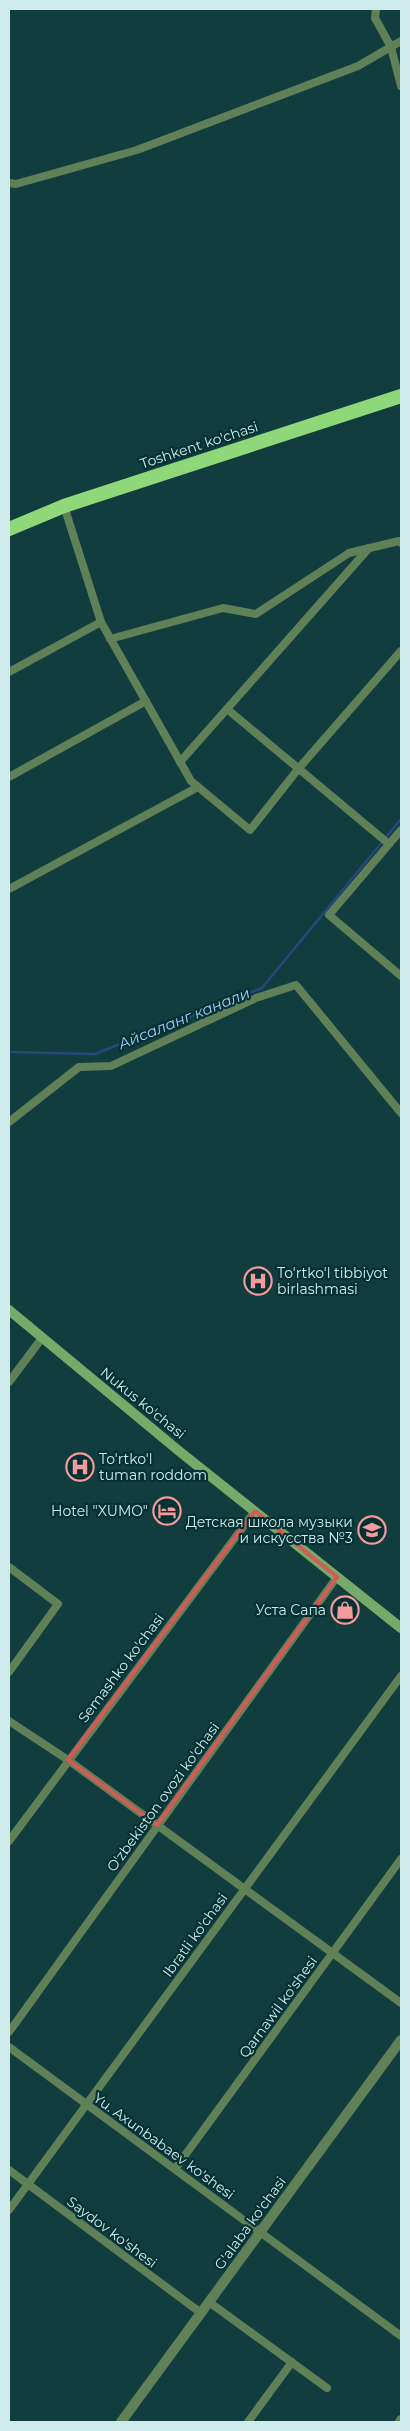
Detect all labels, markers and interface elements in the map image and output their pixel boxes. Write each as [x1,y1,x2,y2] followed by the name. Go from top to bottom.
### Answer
[138,417,260,473] street label: Toshkent ko'chasi
[114,983,253,1053] water label: Айсаланг канали
[277,1264,388,1298] place label: To'rtko'l tibbiyot birlashmasi
[243,1266,273,1296] hospital icon: To'rtko'l tibbiyot birlashmasi
[97,1363,189,1443] street label: Nukus ko'chasi
[99,1450,207,1484] place label: To'rtko'l tuman roddom
[65,1452,95,1482] hospital icon: To'rtko'l tuman roddom
[152,1496,182,1526] hotel icon: Hotel "XUMO"
[51,1502,148,1520] place label: Hotel "XUMO"
[186,1513,353,1547] place label: Детская школа музыки и искусства №3
[357,1515,387,1545] school or university icon: Детская школа музыки и искусства №3
[330,1595,360,1625] shop icon: Уста Сапа
[255,1601,326,1619] place label: Уста Сапа
[74,1610,168,1726] street label: Semashko ko'chasi
[103,1719,223,1875] street label: O'zbekiston ovozi ko'chasi
[159,1890,231,1980] street label: Ibratli ko'chasi
[235,1953,321,2061] street label: Qarnawil ko'shesi
[90,2089,238,2203] street label: Yu. Axunbabaev ko'shesi
[210,2173,290,2273] street label: G'alaba ko'chasi
[63,2192,161,2272] street label: Saydov ko'shesi

